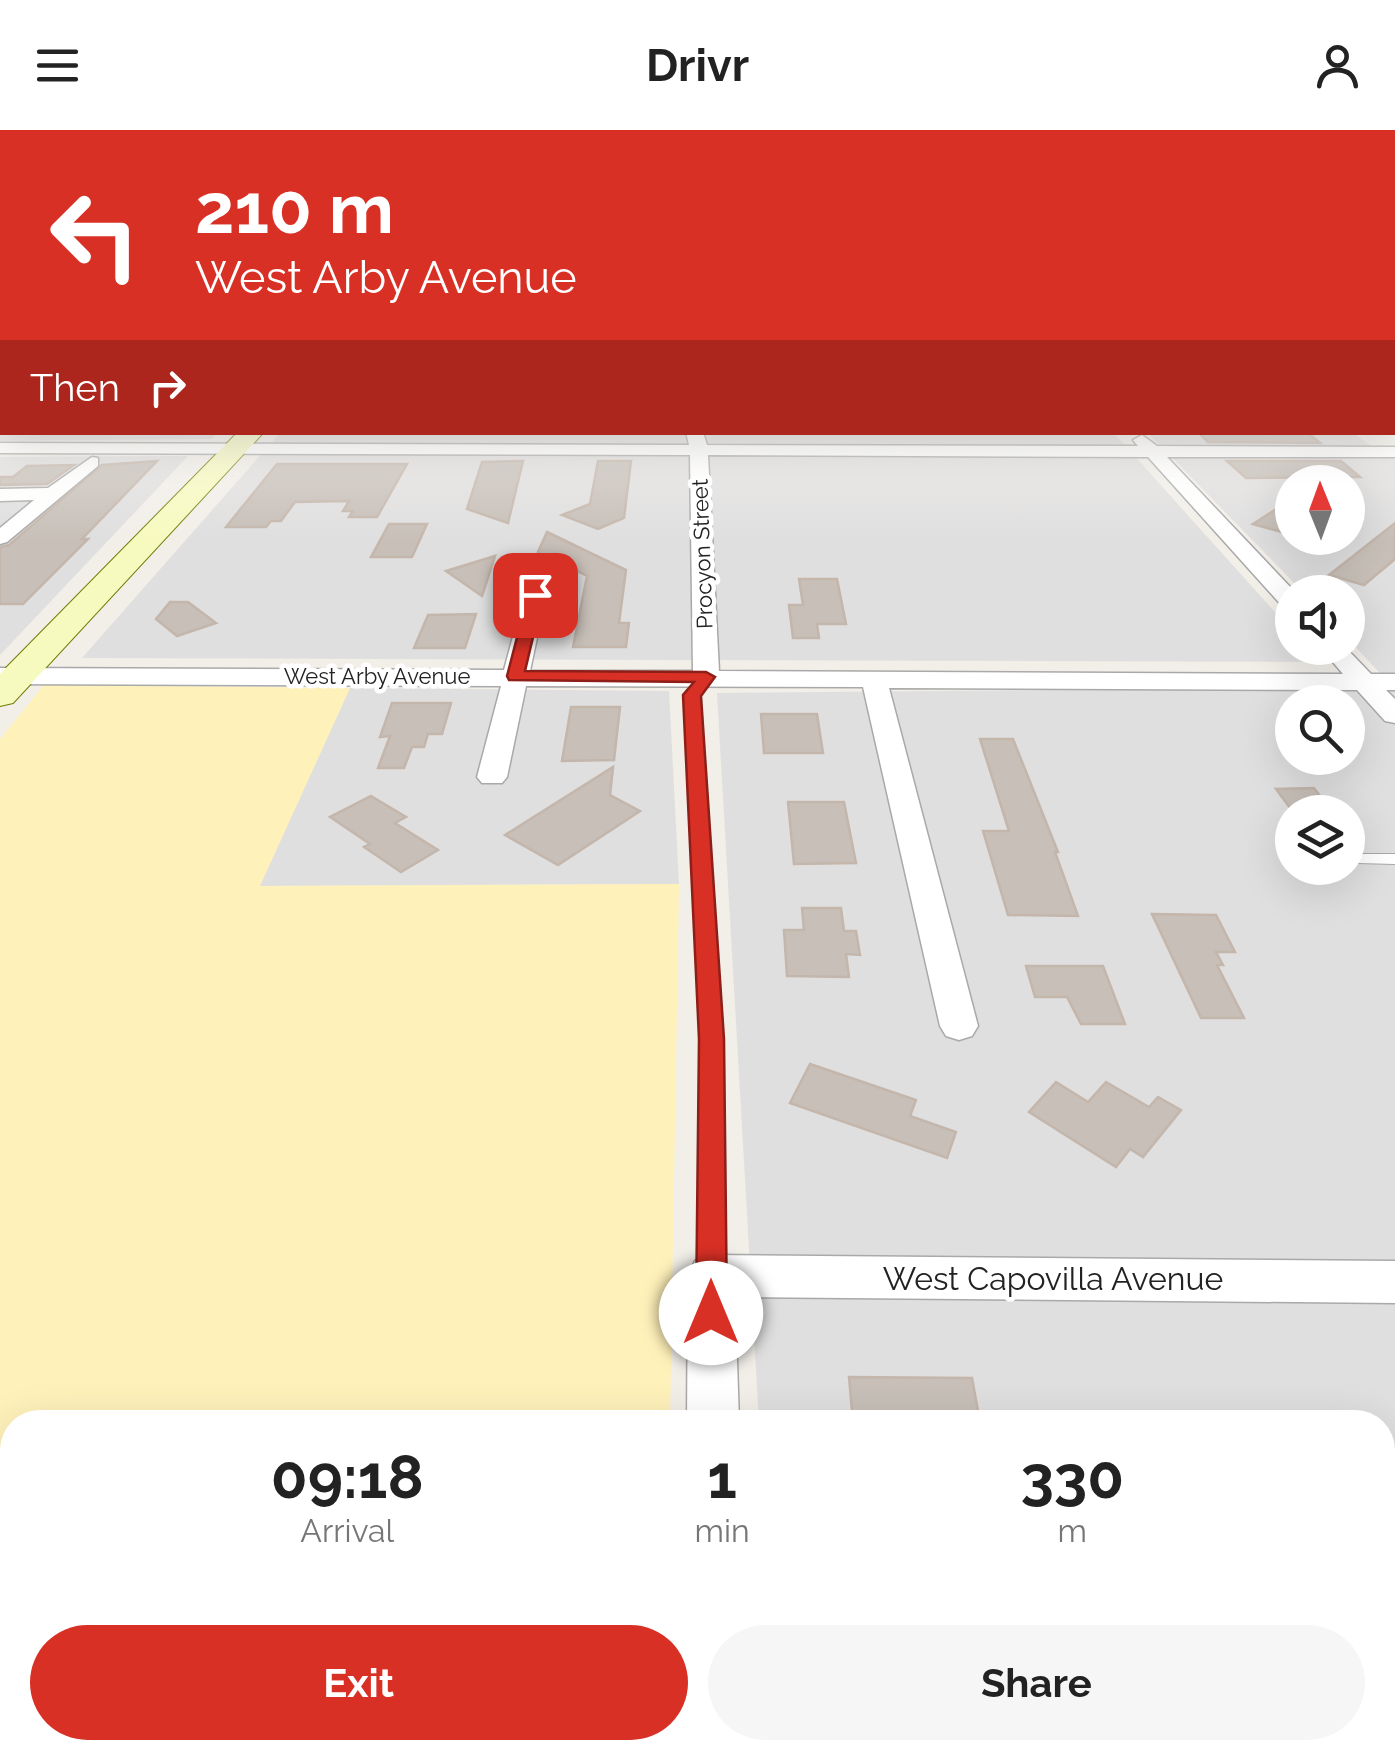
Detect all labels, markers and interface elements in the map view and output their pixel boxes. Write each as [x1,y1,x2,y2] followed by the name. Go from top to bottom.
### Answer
[30,38,85,93] icon: menu
[1310,38,1365,93] icon: person
[646,39,749,92] text: Drivr
[195,167,394,249] text: 210 m
[30,170,160,300] icon: left
[195,251,577,304] text: West Arby Avenue
[140,360,195,415] icon: right
[30,365,120,410] text: Then
[1275,465,1365,555] north arrow
[1275,465,1365,885] map controls
[686,478,718,629] street label: Procyon Street
[493,553,578,638] pin
[508,568,563,623] icon: arrive
[1275,575,1365,665] button: sound
[284,663,470,689] street label: West Arby Avenue
[1275,685,1365,775] button: search
[1275,795,1365,885] button: layers
[883,1260,1223,1297] street label: West Capovilla Avenue
[659,1261,763,1365] position arrow
[271,1442,424,1512] text: 09:18
[707,1442,737,1512] text: 1
[1020,1442,1124,1512] text: 330
[300,1512,394,1549] text: Arrival
[695,1512,750,1549] text: min
[1058,1512,1087,1549] text: m
[30,1625,688,1740] button: Exit
[708,1625,1365,1740] button: Share

